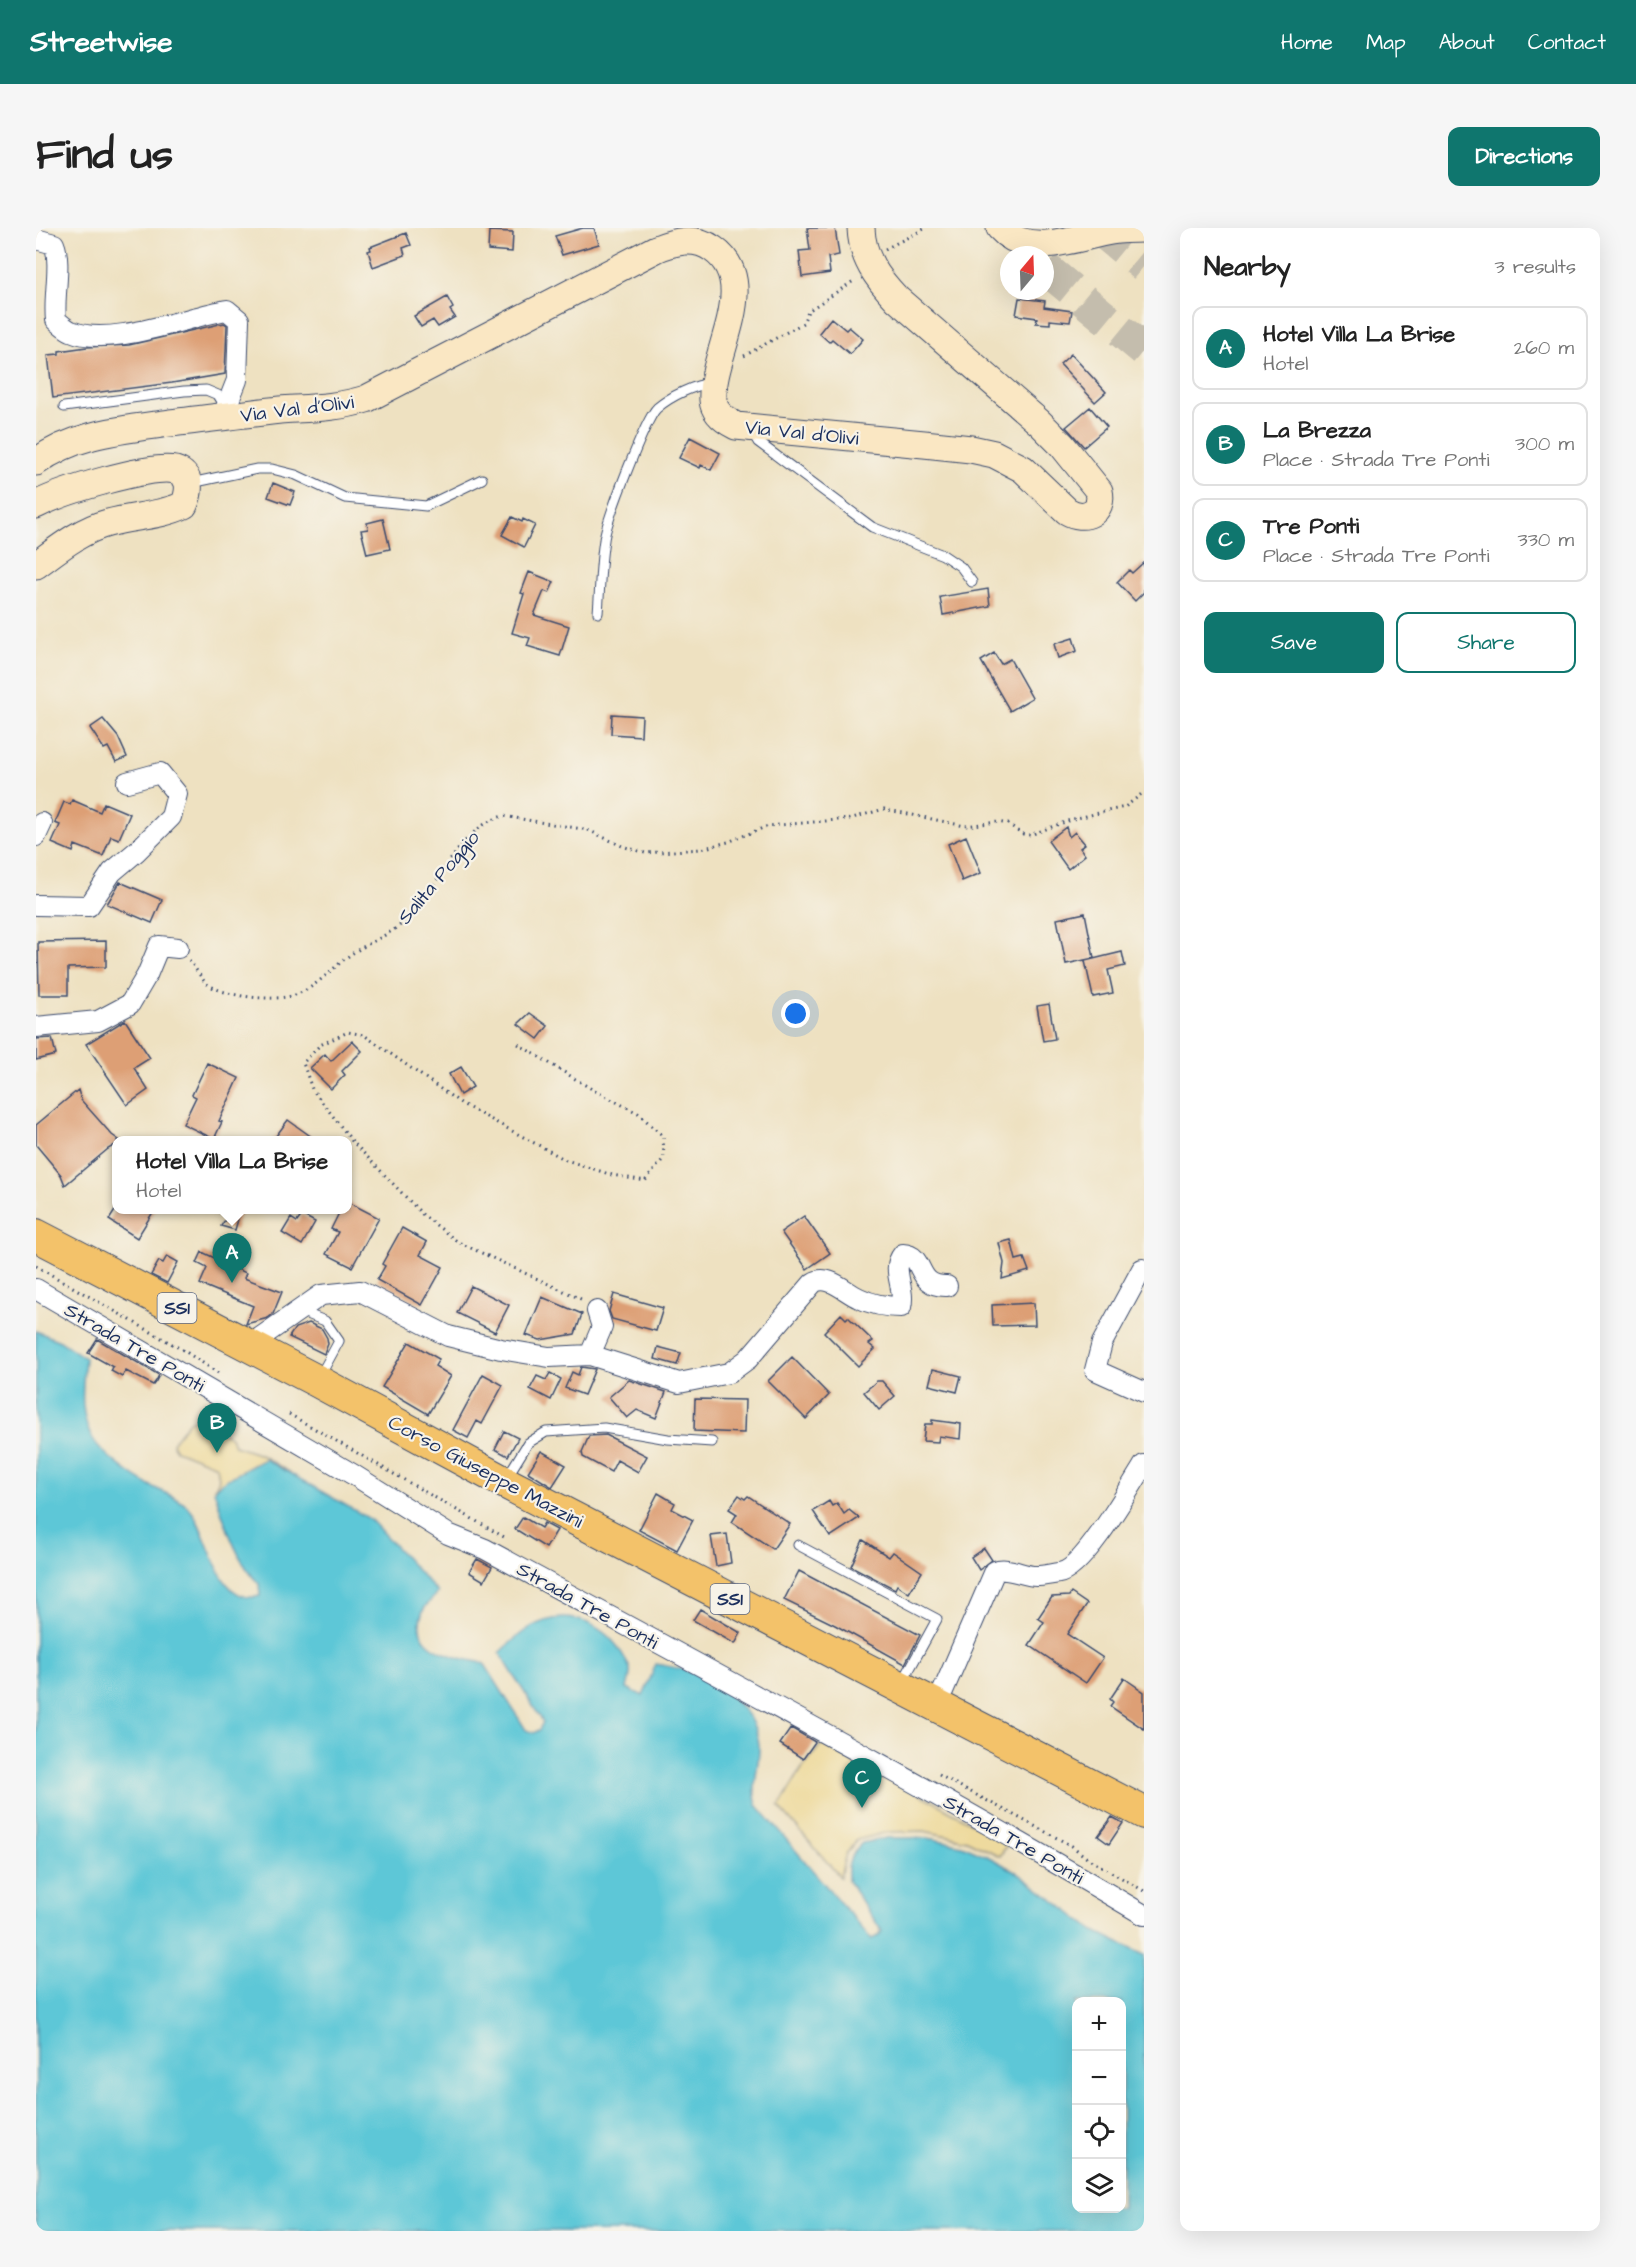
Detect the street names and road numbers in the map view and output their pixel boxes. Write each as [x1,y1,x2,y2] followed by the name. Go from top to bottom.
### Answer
[239,388,355,430] street label: Via Val d'Olivi
[744,413,860,453] street label: Via Val d'Olivi
[391,825,487,931] street label: Salita Poggio
[158,1293,196,1323] road number: SS1
[59,1296,210,1399] street label: Strada Tre Ponti
[383,1409,588,1535] street label: Corso Giuseppe Mazzini
[512,1555,663,1656] street label: Strada Tre Ponti
[710,1584,750,1614] road number: SS1
[938,1788,1089,1891] street label: Strada Tre Ponti

